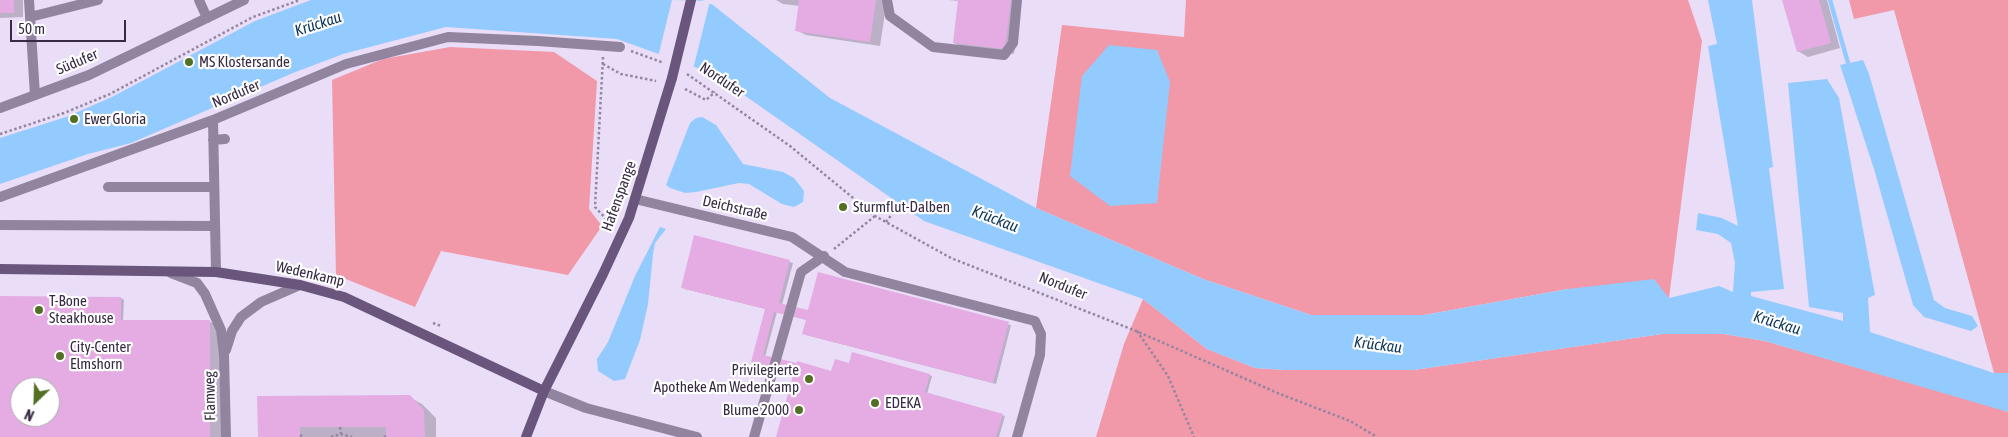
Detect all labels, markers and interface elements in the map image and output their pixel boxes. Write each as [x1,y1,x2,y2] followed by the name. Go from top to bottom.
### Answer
[292,7,344,41] water label: Krückau
[12,10,129,42] scale bar
[18,20,45,37] text: 50 m
[54,45,100,79] street label: Südufer
[199,53,290,71] place label: MS Klostersande
[183,56,195,68] marker: MS Klostersande
[696,59,748,101] street label: Nordufer
[209,76,263,112] street label: Nordufer
[84,110,146,128] place label: Ewer Gloria
[68,113,80,125] marker: Ewer Gloria
[598,158,640,234] street label: Hafenspange
[701,192,769,224] street label: Deichstraße
[853,198,950,216] place label: Sturmflut-Dalben
[837,201,849,213] marker: Sturmflut-Dalben
[969,201,1021,237] water label: Krückau
[274,257,346,291] street label: Wedenkamp
[1036,268,1090,304] street label: Nordufer
[49,292,114,327] place label: T-Bone Steakhouse
[33,304,45,316] marker: T-Bone Steakhouse
[1751,307,1803,339] water label: Krückau
[1353,333,1403,357] water label: Krückau
[70,338,131,373] place label: City-Center Elmshorn
[54,350,66,362] marker: City-Center Elmshorn
[654,361,799,396] place label: Privilegierte Apotheke Am Wedenkamp
[201,371,219,421] street label: Flamweg
[803,373,815,385] marker: Privilegierte Apotheke Am Wedenkamp
[10,377,60,427] north arrow
[885,394,921,412] place label: EDEKA
[869,397,881,409] marker: EDEKA
[723,401,789,419] place label: Blume 2000
[793,404,805,416] marker: Blume 2000
[22,406,36,424] text: N

